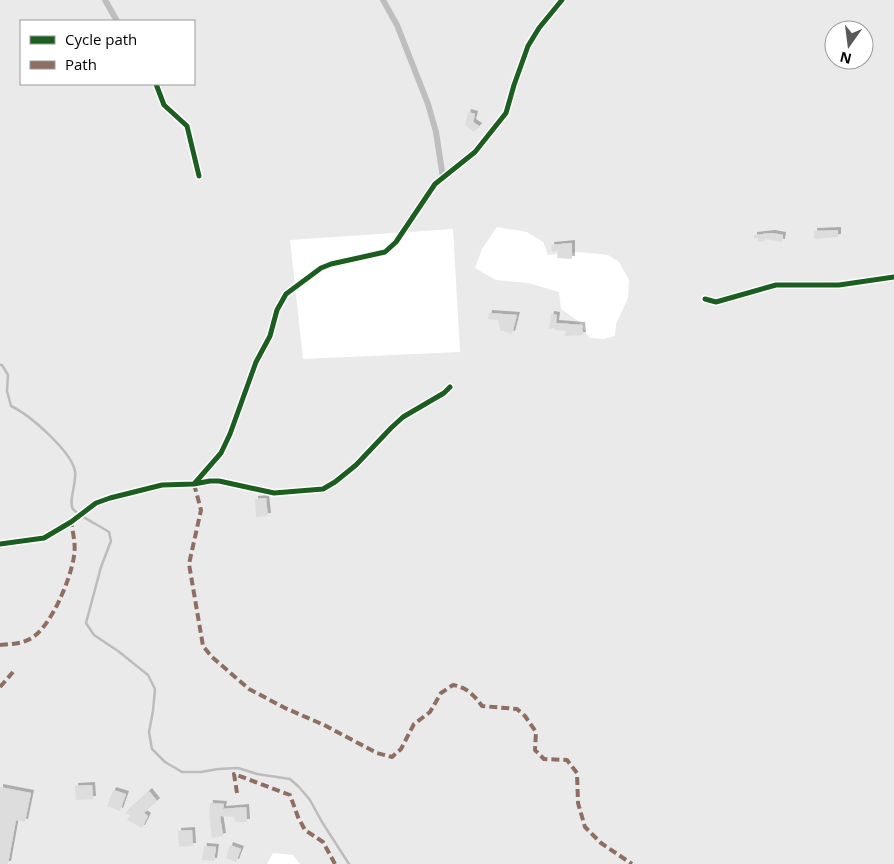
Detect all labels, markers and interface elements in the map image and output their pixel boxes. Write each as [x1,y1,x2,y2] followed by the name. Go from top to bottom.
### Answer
[20,20,195,85] legend
[824,20,874,70] north arrow
[65,29,137,49] text: Cycle path
[838,48,854,69] text: N
[65,54,97,74] text: Path

